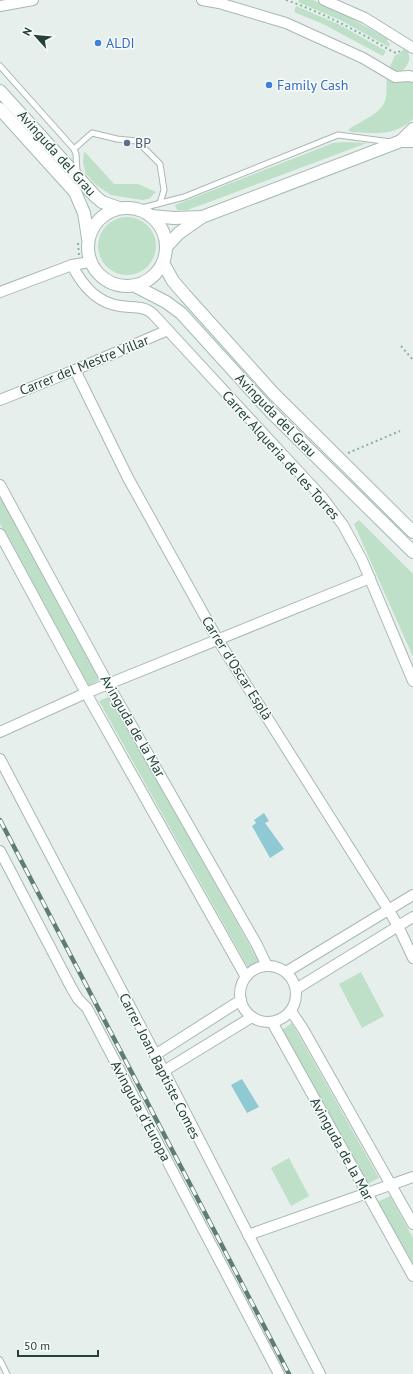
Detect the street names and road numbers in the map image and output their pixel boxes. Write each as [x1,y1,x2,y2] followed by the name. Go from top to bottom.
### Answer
[14,106,100,200] street label: Avinguda del Grau
[17,331,152,399] street label: Carrer del Mestre Villar
[232,369,320,461] street label: Avinguda del Grau
[218,387,344,523] street label: Carrer Alqueria de les Torres
[198,613,276,723] street label: Carrer d'Oscar Esplà
[96,672,170,781] street label: Avinguda de la Mar
[115,990,205,1142] street label: Carrer Joan Baptiste Comes
[107,1058,175,1165] street label: Avinguda d'Europa
[306,1094,378,1204] street label: Avinguda de la Mar

